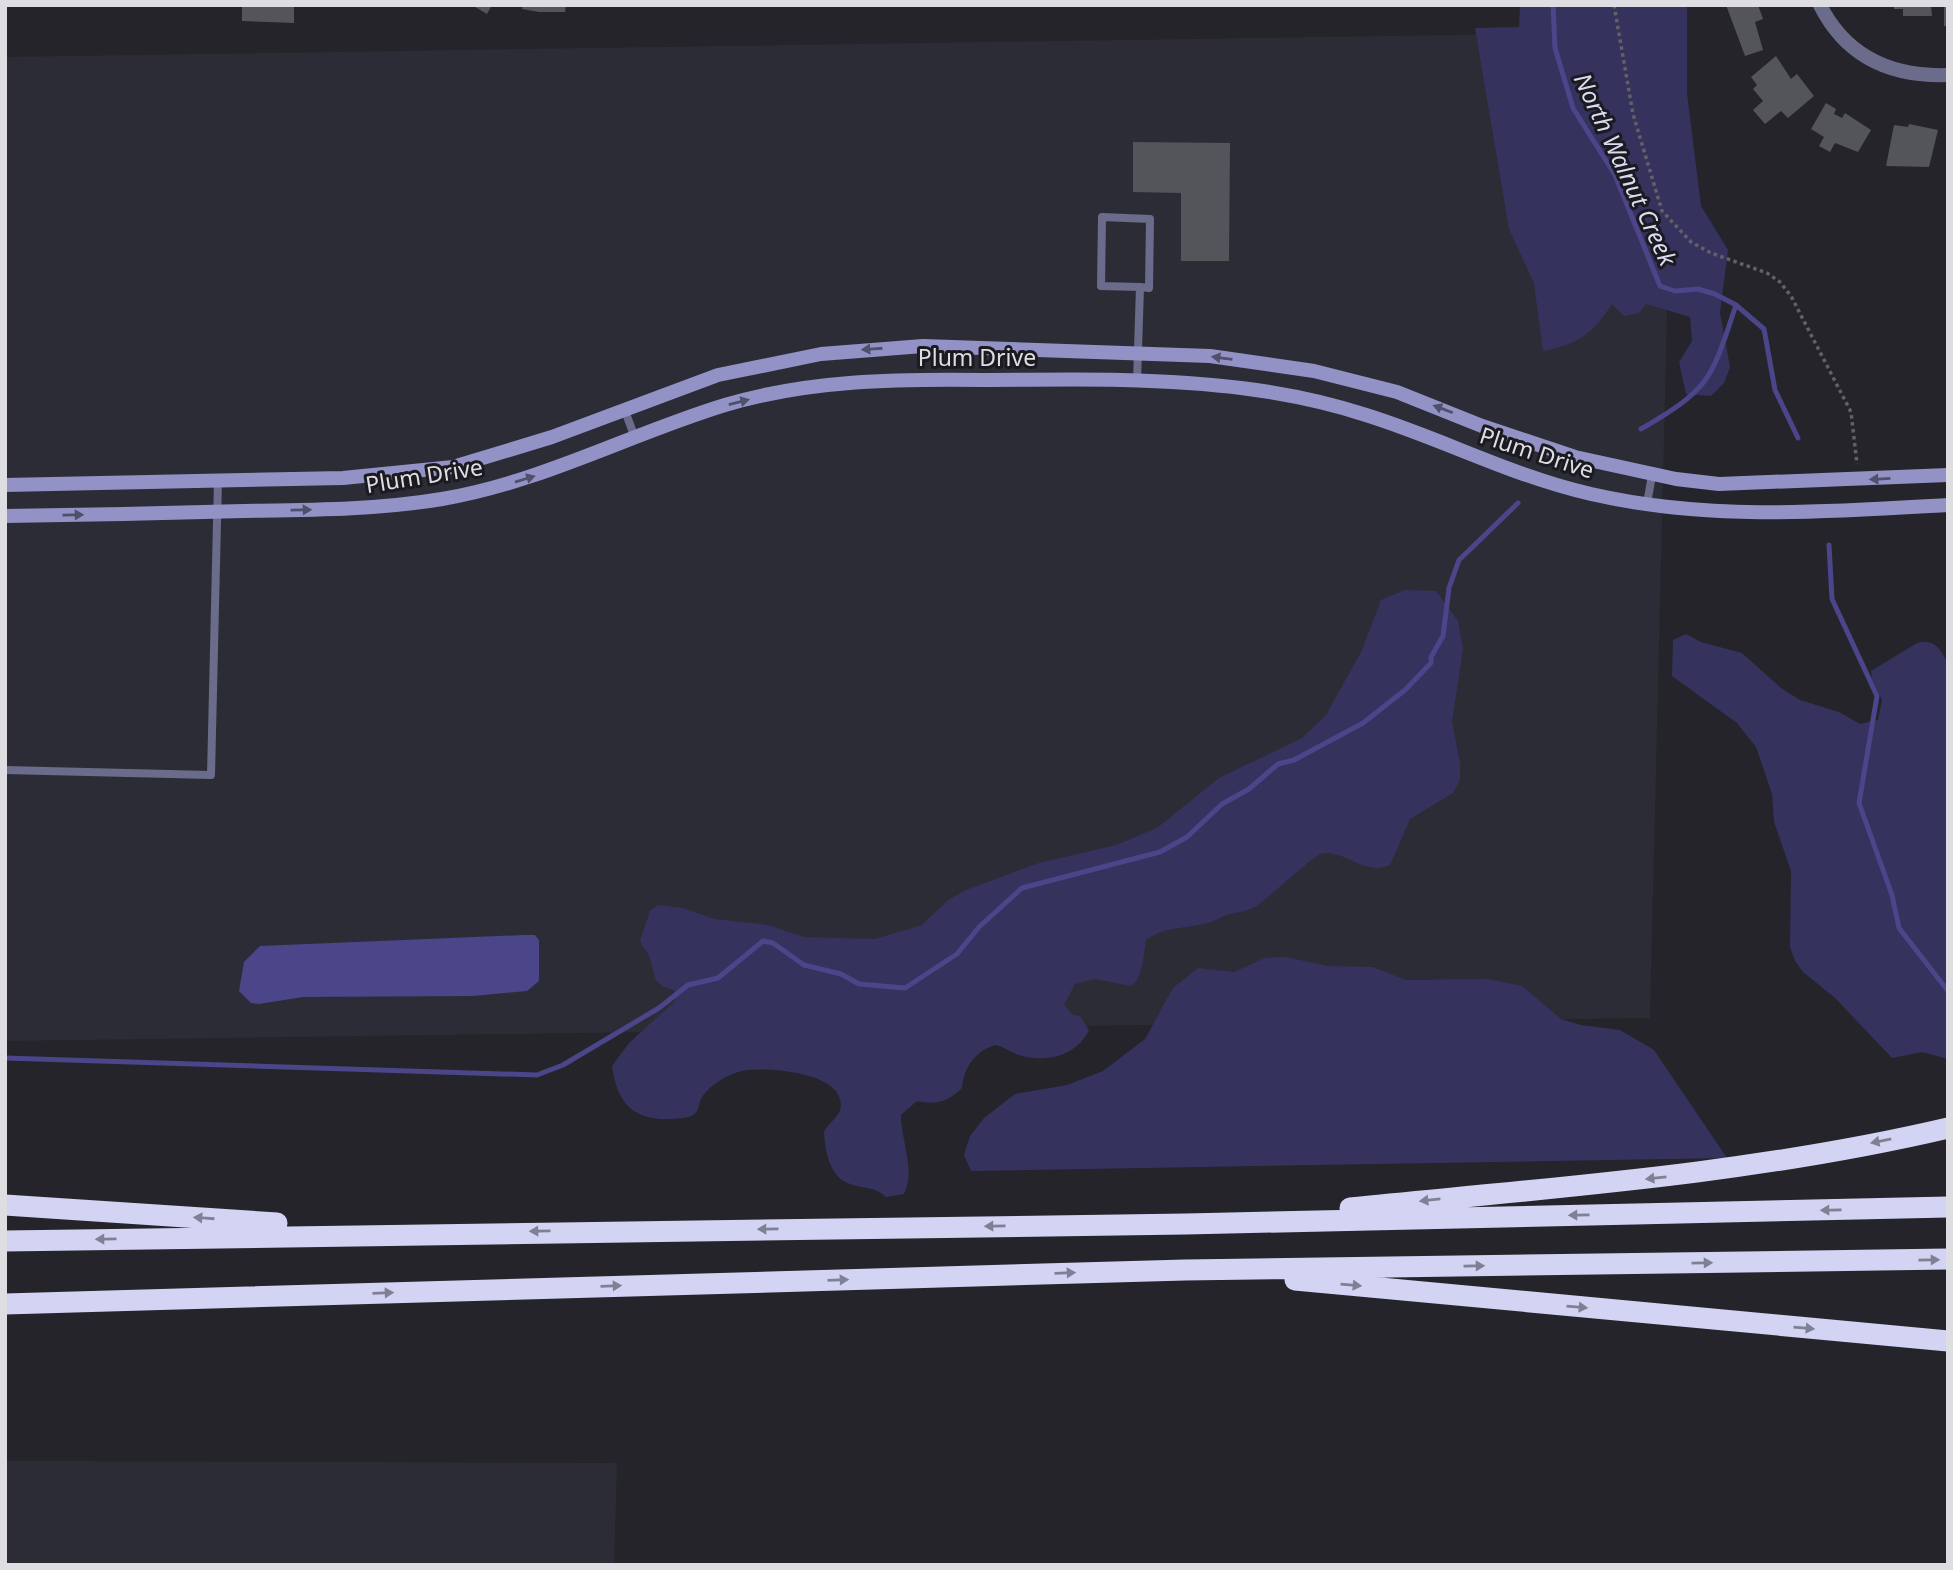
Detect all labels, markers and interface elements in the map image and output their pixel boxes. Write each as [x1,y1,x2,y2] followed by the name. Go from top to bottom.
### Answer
[1567,67,1686,272] water label: North Walnut Creek
[918,341,1036,373] street label: Plum Drive
[861,344,883,355] one-way arrow
[1211,352,1233,363] one-way arrow
[728,396,750,407] one-way arrow
[1432,404,1453,415] one-way arrow
[1476,418,1598,486] street label: Plum Drive
[363,450,485,500] street label: Plum Drive
[515,473,536,483] one-way arrow
[1868,473,1890,484] one-way arrow
[290,504,312,516] one-way arrow
[63,509,85,521] one-way arrow
[1870,1136,1892,1147] one-way arrow
[1645,1172,1667,1183] one-way arrow
[1419,1195,1441,1206] one-way arrow
[1819,1204,1841,1216] one-way arrow
[1567,1210,1589,1221] one-way arrow
[193,1213,215,1224] one-way arrow
[984,1220,1006,1232] one-way arrow
[756,1223,778,1235] one-way arrow
[529,1225,551,1237] one-way arrow
[94,1233,116,1245] one-way arrow
[1918,1254,1940,1265] one-way arrow
[1691,1257,1713,1269] one-way arrow
[1463,1260,1485,1272] one-way arrow
[1055,1267,1077,1279] one-way arrow
[827,1274,849,1285] one-way arrow
[1340,1280,1362,1291] one-way arrow
[600,1281,622,1292] one-way arrow
[373,1287,395,1299] one-way arrow
[1567,1301,1589,1312] one-way arrow
[1793,1323,1815,1334] one-way arrow

